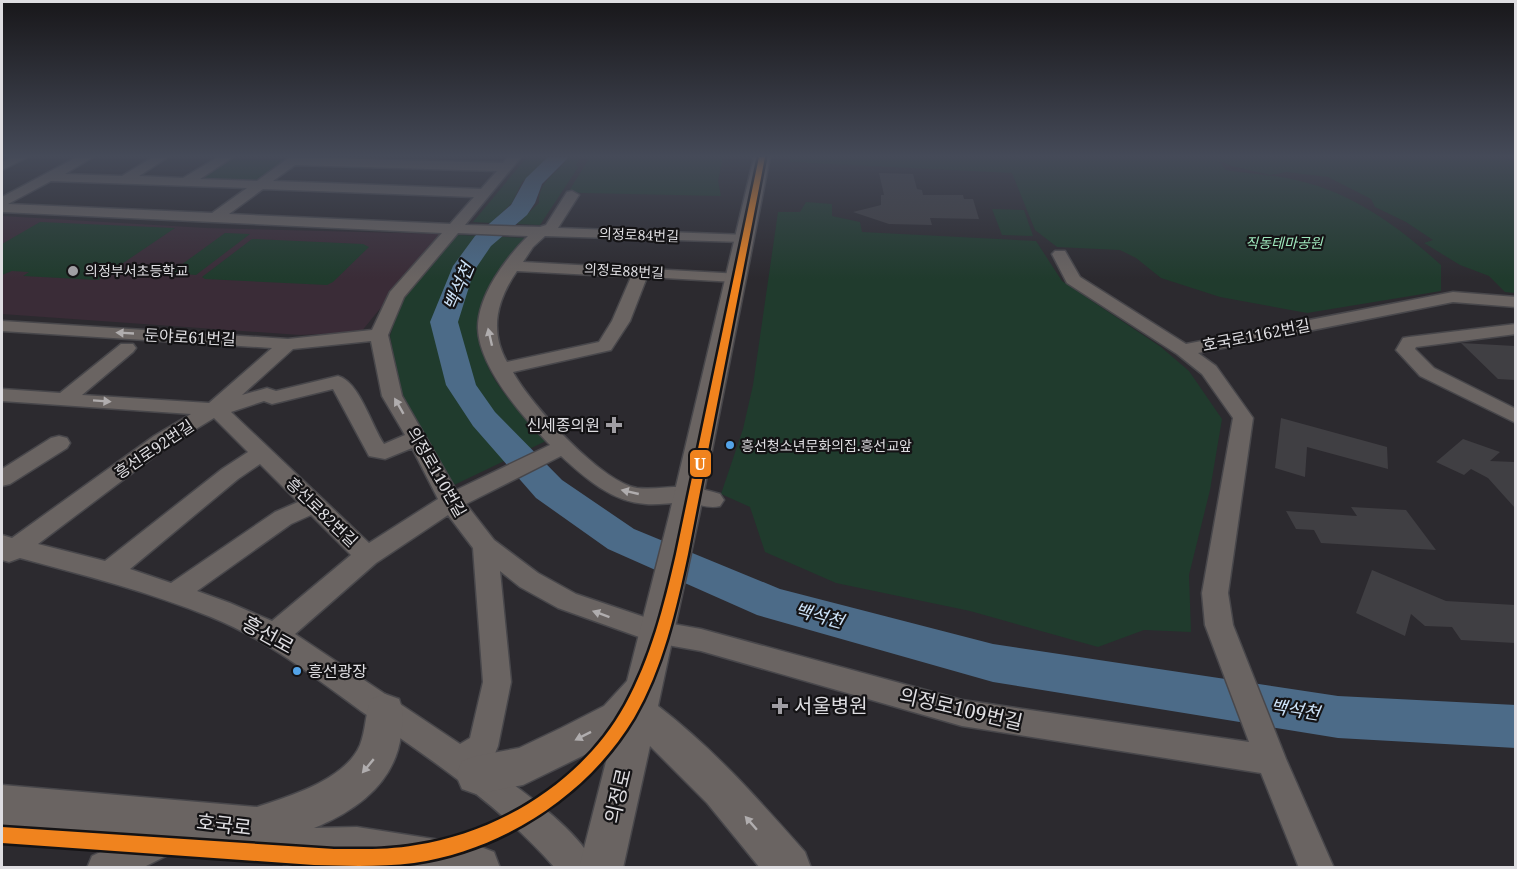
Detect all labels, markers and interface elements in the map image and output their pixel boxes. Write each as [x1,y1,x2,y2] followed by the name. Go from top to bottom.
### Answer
[599,224,679,245] street label: 의정로84번길
[1245,233,1324,252] park label: 직동테마공원
[437,257,480,314] water label: 백석천
[584,259,664,282] street label: 의정로88번길
[85,261,188,280] place label: 의정부서초등학교
[66,264,80,278] marker: 의정부서초등학교
[1200,314,1312,356] street label: 호국로1162번길
[144,324,236,350] street label: 둔야로61번길
[485,328,495,346] one-way arrow
[116,329,135,338] one-way arrow
[92,396,111,405] one-way arrow
[393,398,404,414] one-way arrow
[110,414,198,484] street label: 흥선로92번길
[526,414,600,436] place label: 신세종의원
[605,416,623,434] marker: 신세종의원
[402,423,472,521] street label: 의정로110번길
[741,436,912,455] place label: 흥선청소년문화의집.흥선교앞
[724,439,736,451] marker: 흥선청소년문화의집.흥선교앞
[689,449,712,478] line badge: U
[694,453,706,475] text: U
[281,472,363,552] street label: 흥선로82번길
[621,487,639,497] one-way arrow
[792,597,849,634] water label: 백석천
[238,609,299,660] street label: 흥선로
[592,609,610,618] one-way arrow
[308,660,367,682] place label: 흥선광장
[291,665,303,677] marker: 흥선광장
[897,681,1025,736] street label: 의정로109번길
[794,692,868,719] place label: 서울병원
[1269,693,1324,725] water label: 백석천
[771,697,789,715] marker: 서울병원
[574,732,591,741] one-way arrow
[362,758,375,773] one-way arrow
[598,766,637,826] street label: 의정로
[195,808,253,841] street label: 호국로
[745,816,758,831] one-way arrow

